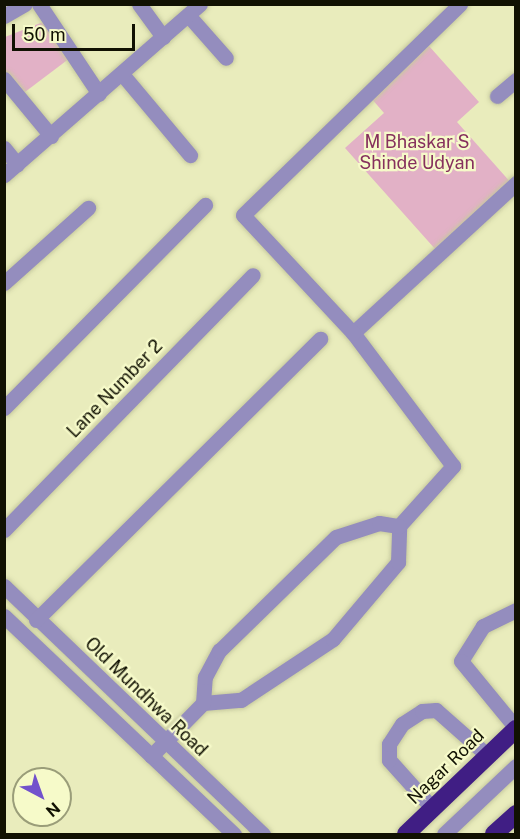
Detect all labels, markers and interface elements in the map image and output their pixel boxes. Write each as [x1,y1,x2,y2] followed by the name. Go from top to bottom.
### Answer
[15,12,138,50] scale bar
[23,24,66,45] text: 50 m
[359,132,475,174] park label: M Bhaskar S Shinde Udyan
[63,336,167,442] street label: Lane Number 2
[80,633,212,761] street label: Old Mundhwa Road
[403,725,489,809] street label: Nagar Road
[12,767,72,827] north arrow
[42,798,64,821] text: N

